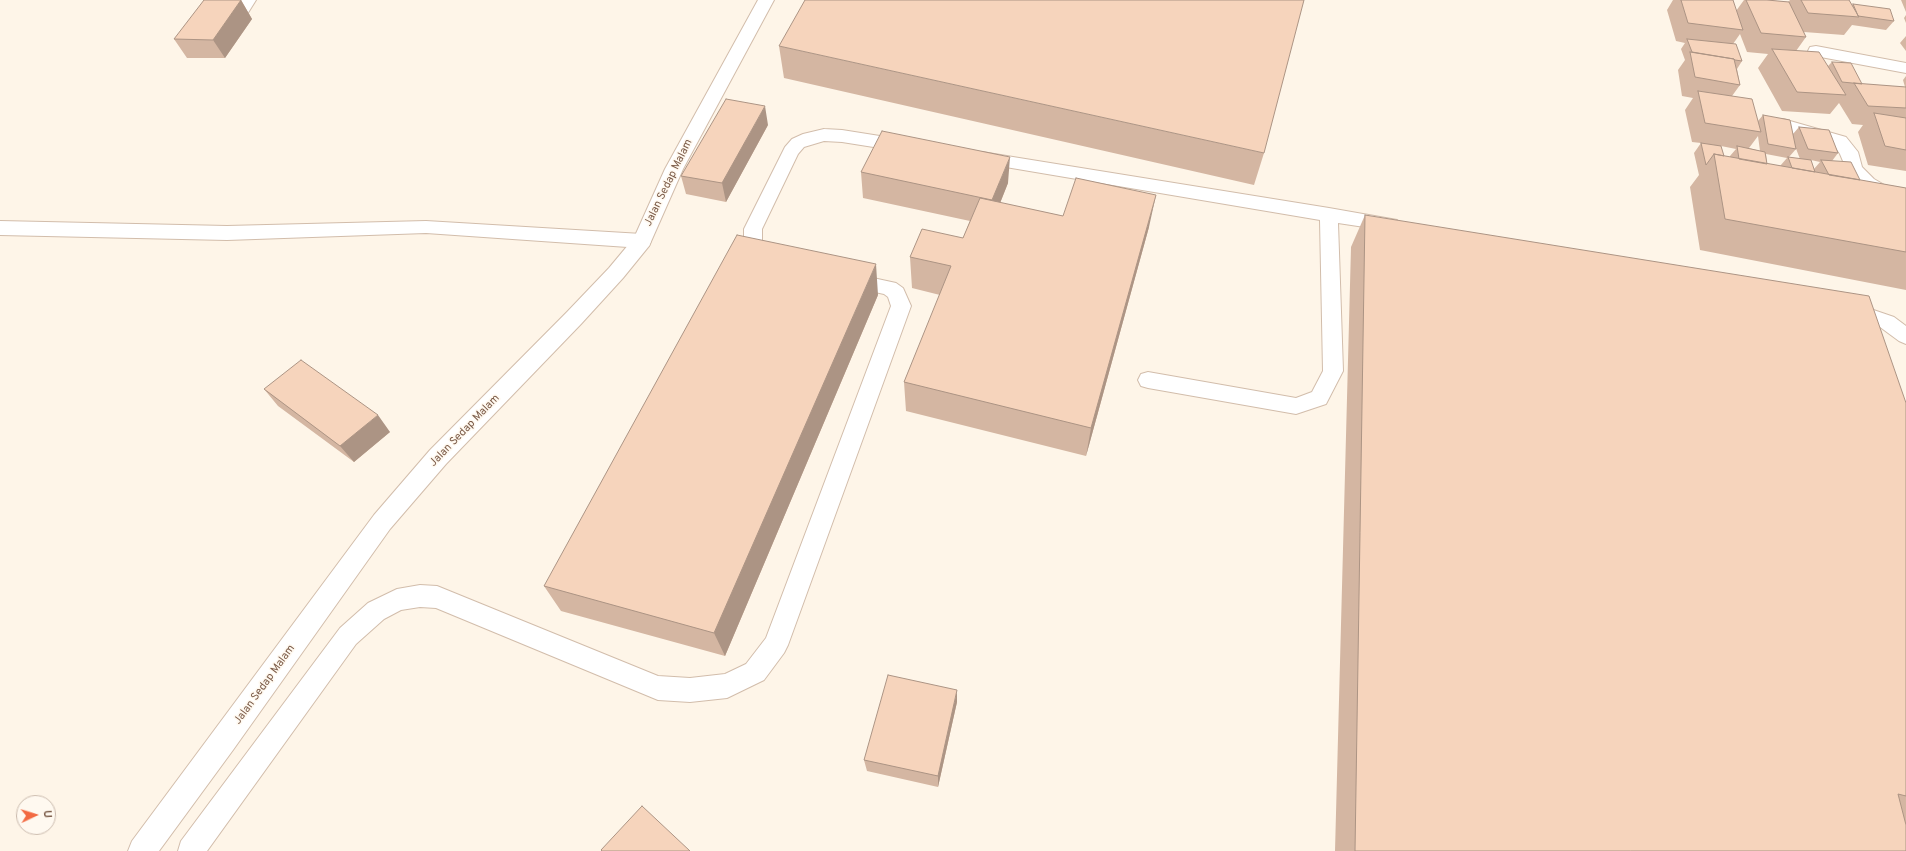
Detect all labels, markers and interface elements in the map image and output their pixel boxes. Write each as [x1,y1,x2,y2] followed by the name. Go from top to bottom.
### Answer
[642,137,696,229] street label: Jalan Sedap Malam
[427,392,503,470] street label: Jalan Sedap Malam
[232,643,298,727] street label: Jalan Sedap Malam
[16,795,56,835] north arrow
[40,810,54,819] text: U

